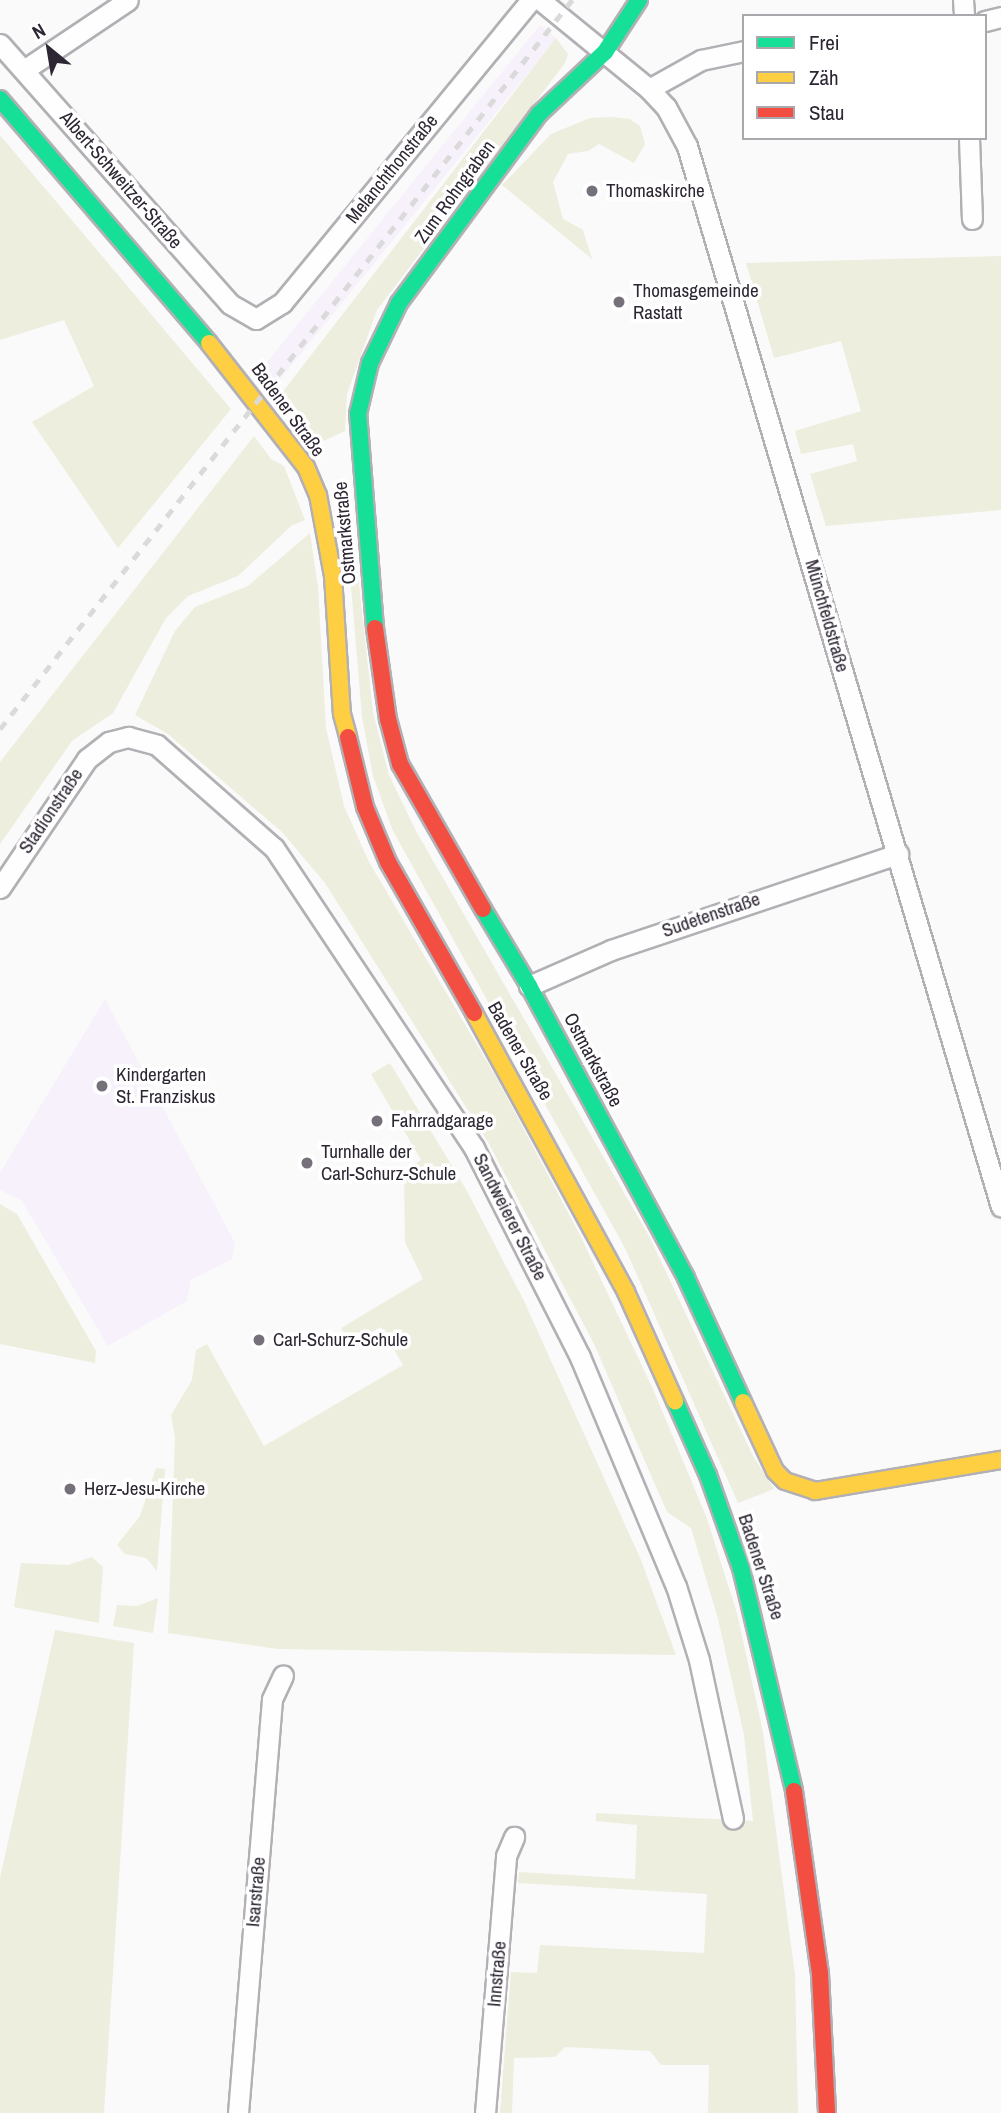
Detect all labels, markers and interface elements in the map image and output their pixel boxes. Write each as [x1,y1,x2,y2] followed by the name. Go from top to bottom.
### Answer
[14,14,84,84] north arrow
[742,14,987,140] legend
[27,17,50,45] text: N
[809,28,840,57] text: Frei
[809,63,839,92] text: Zäh
[809,98,844,127] text: Stau
[55,107,187,253] street label: Albert-Schweitzer-Straße
[341,110,443,228] street label: Melanchthonstraße
[410,136,500,248] street label: Zum Rohngraben
[606,180,705,202] place label: Thomaskirche
[584,183,600,199] marker: Thomaskirche
[633,280,759,324] place label: Thomasgemeinde Rastatt
[611,294,627,310] marker: Thomasgemeinde Rastatt
[246,359,330,461] street label: Badener Straße
[329,481,361,585] street label: Ostmarkstraße
[800,557,854,675] street label: Münchfeldstraße
[14,764,88,858] street label: Stadionstraße
[659,888,763,942] street label: Sudetenstraße
[483,998,557,1104] street label: Badener Straße
[559,1009,627,1111] street label: Ostmarkstraße
[116,1064,216,1108] place label: Kindergarten St. Franziskus
[94,1078,110,1094] marker: Kindergarten St. Franziskus
[391,1110,493,1132] place label: Fahrradgarage
[369,1113,385,1129] marker: Fahrradgarage
[321,1141,456,1185] place label: Turnhalle der Carl-Schurz-Schule
[468,1150,552,1284] street label: Sandweierer Straße
[299,1155,315,1171] marker: Turnhalle der Carl-Schurz-Schule
[273,1329,408,1351] place label: Carl-Schurz-Schule
[251,1332,267,1348] marker: Carl-Schurz-Schule
[84,1478,205,1500] place label: Herz-Jesu-Kirche
[62,1481,78,1497] marker: Herz-Jesu-Kirche
[733,1511,789,1623] street label: Badener Straße
[242,1856,270,1928] street label: Isarstraße
[483,1940,511,2008] street label: Innstraße

